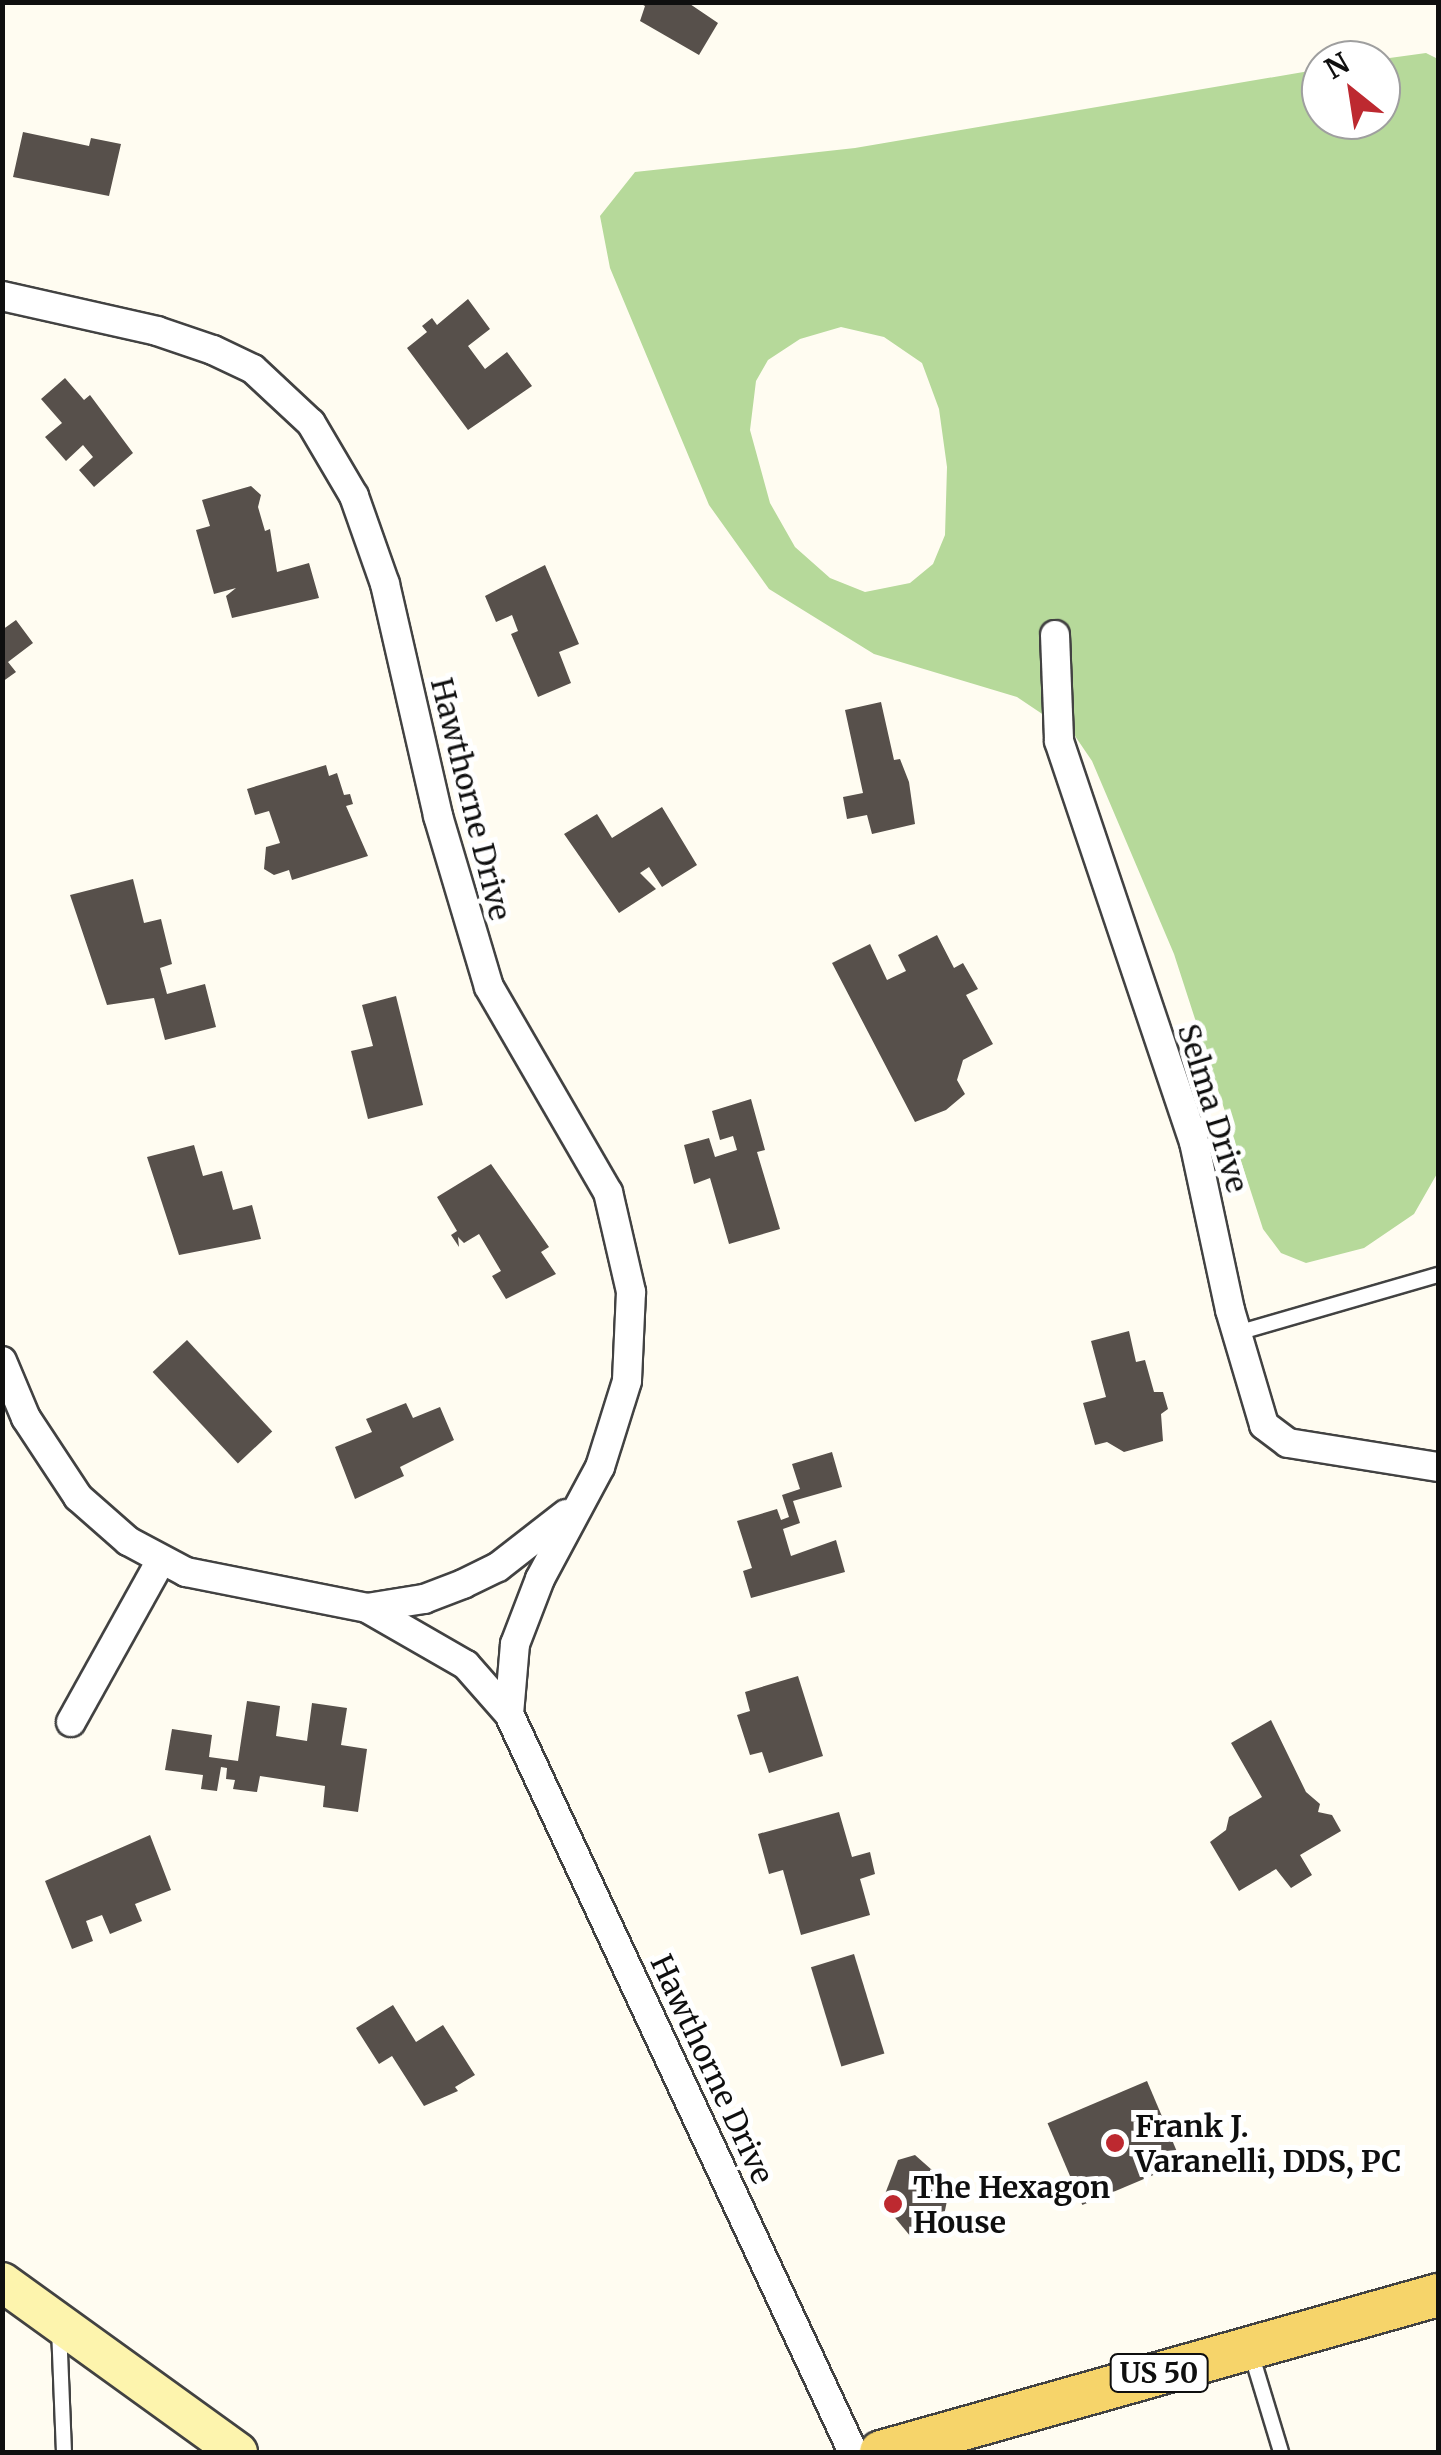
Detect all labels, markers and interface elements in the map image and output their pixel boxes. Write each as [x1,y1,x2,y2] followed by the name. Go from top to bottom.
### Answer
[1301,40,1401,140] north arrow
[1318,45,1356,87] text: N
[423,674,519,924] street label: Hawthorne Drive
[1170,1020,1256,1196] street label: Selma Drive
[643,1949,781,2189] street label: Hawthorne Drive
[1135,2108,1401,2178] place label: Frank J. Varanelli, DDS, PC
[1104,2132,1126,2154] marker: Frank J. Varanelli, DDS, PC
[913,2169,1110,2240] place label: The Hexagon House
[882,2193,904,2215] marker: The Hexagon House
[1109,2350,1209,2396] road number: US 50

